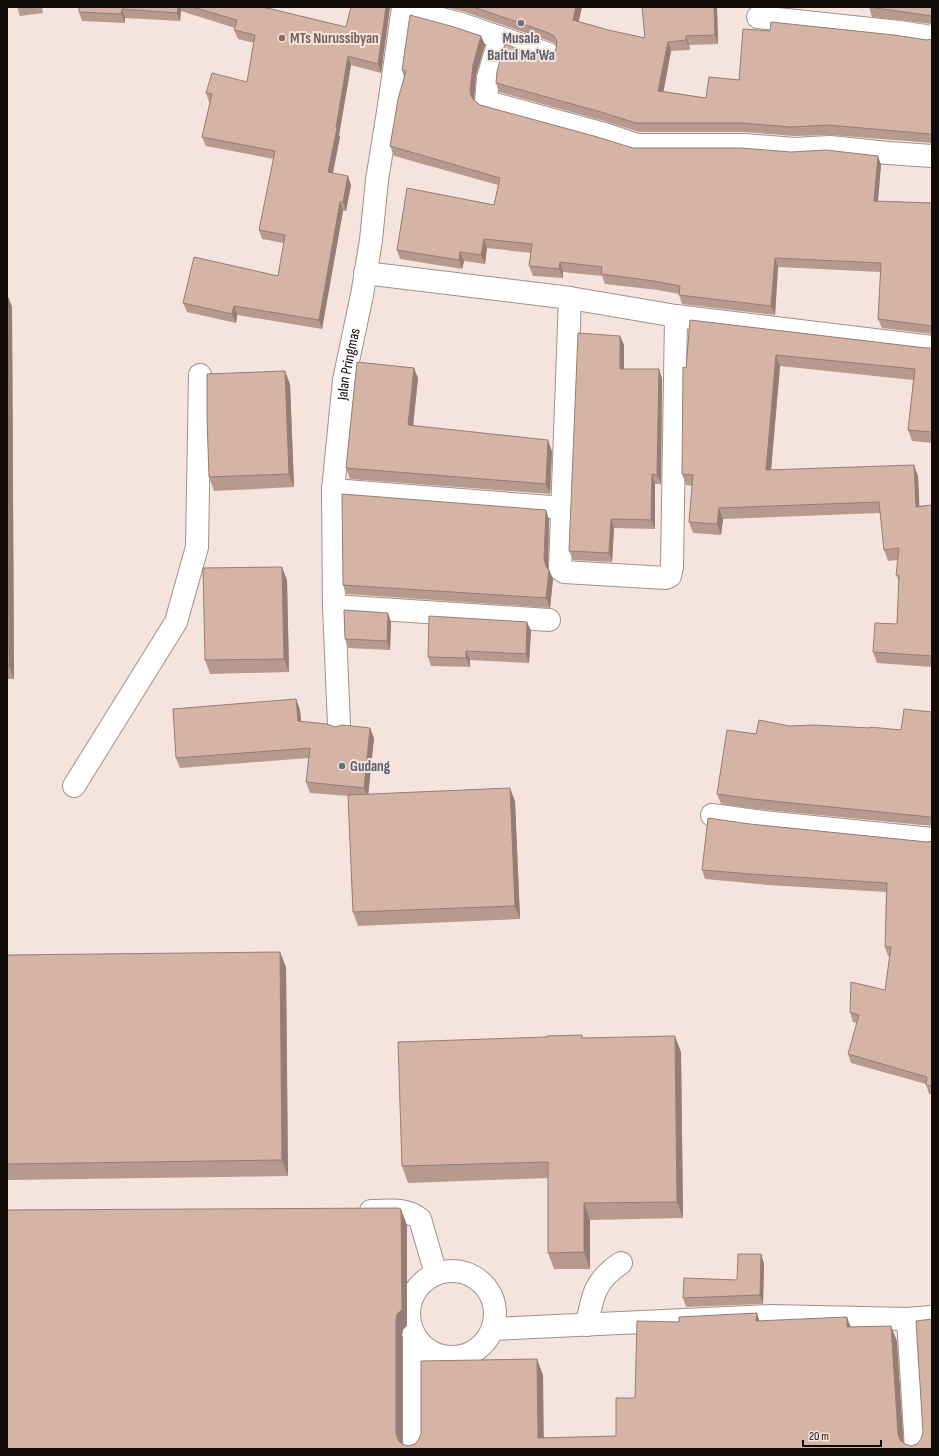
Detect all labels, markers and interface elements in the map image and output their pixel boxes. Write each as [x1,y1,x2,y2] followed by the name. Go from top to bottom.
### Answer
[516,18,526,28] marker: Musala Baitul Ma'Wa
[290,29,379,48] place label: MTs Nurussibyan
[487,29,555,65] place label: Musala Baitul Ma'Wa
[277,33,287,43] marker: MTs Nurussibyan
[333,326,365,402] street label: Jalan Pringmas
[350,757,391,776] place label: Gudang
[337,761,347,771] marker: Gudang
[803,1422,881,1448] scale bar
[809,1429,829,1444] text: 20 m

